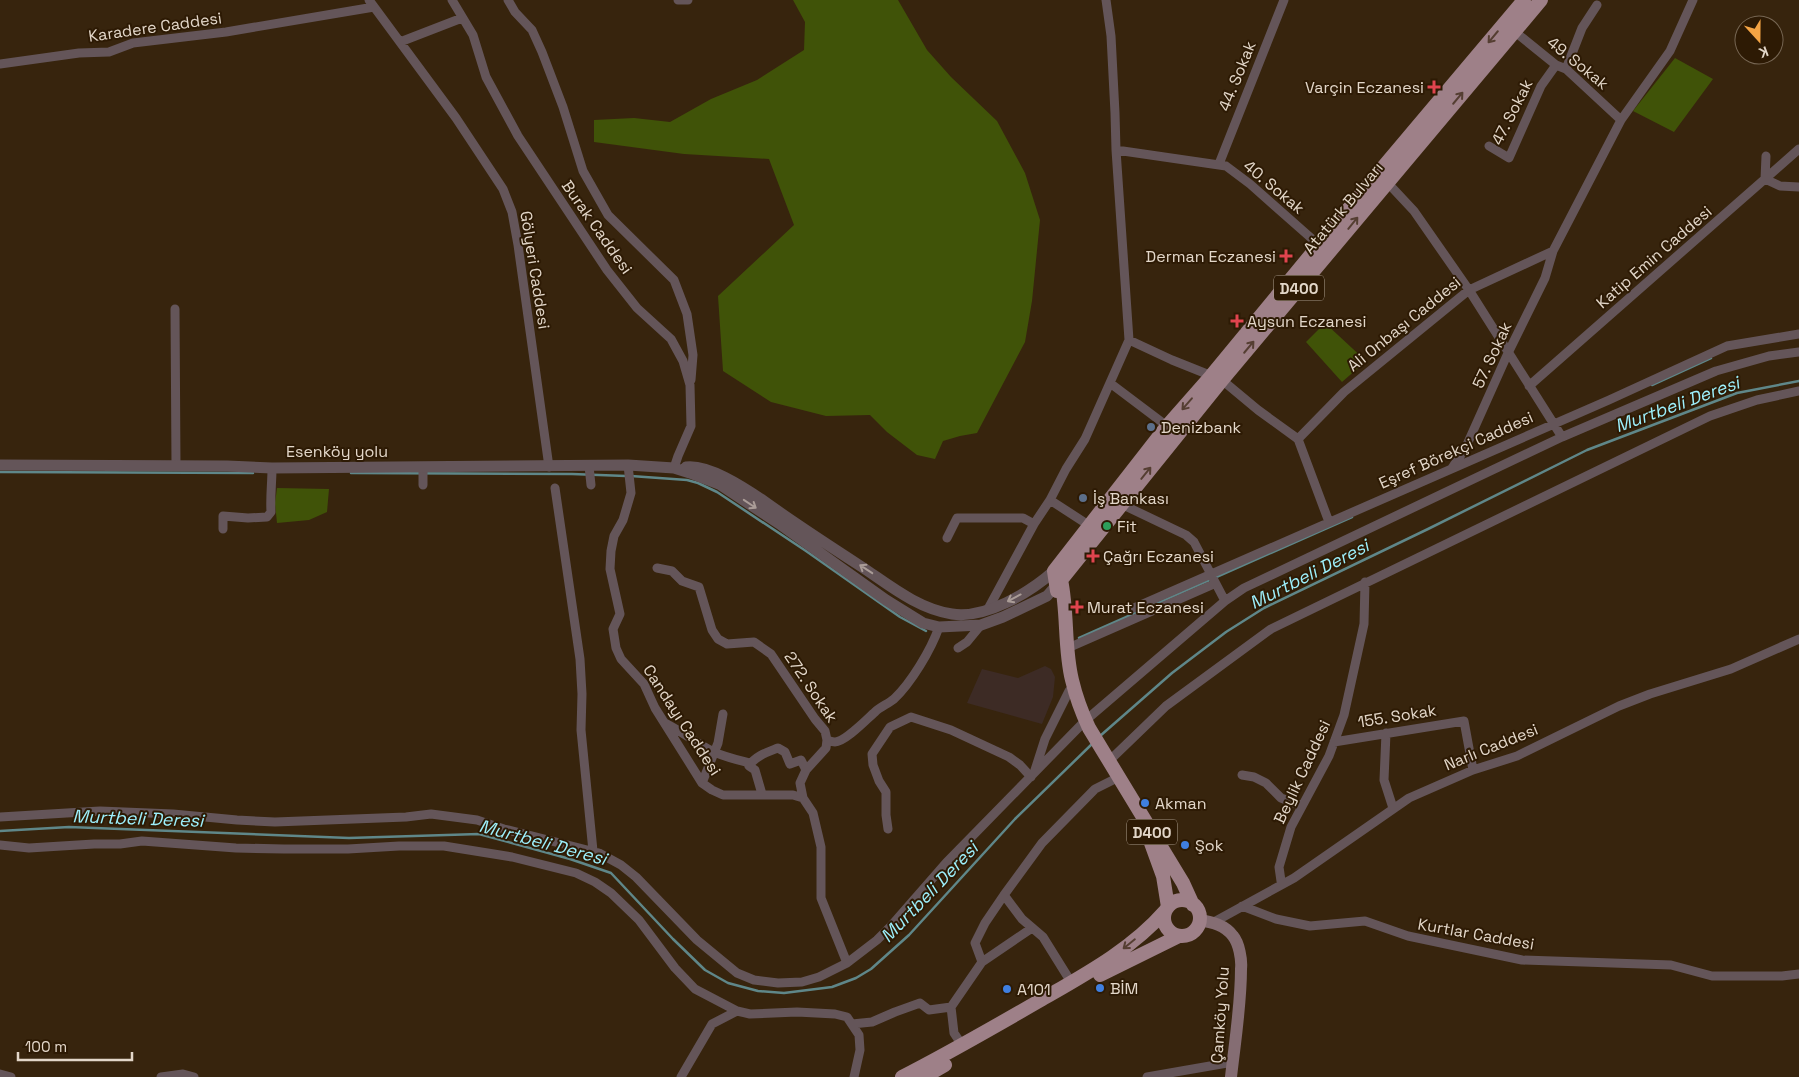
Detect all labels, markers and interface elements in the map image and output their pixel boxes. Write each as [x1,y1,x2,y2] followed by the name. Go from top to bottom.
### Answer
[87,7,223,47] street label: Karadere Caddesi
[1734,15,1784,65] north arrow
[1487,30,1498,43] one-way arrow
[1543,32,1613,94] street label: 49. Sokak
[1213,38,1261,114] street label: 44. Sokak
[1756,42,1771,62] text: K
[1487,75,1538,148] street label: 47. Sokak
[1305,77,1424,98] place label: Varçin Eczanesi
[1428,81,1440,93] marker: Varçin Eczanesi
[1452,92,1463,105] one-way arrow
[1239,155,1309,219] street label: 40. Sokak
[1298,158,1388,258] street label: Atatürk Bulvarı
[557,176,637,278] street label: Burak Caddesi
[1592,201,1716,313] street label: Katip Emin Caddesi
[515,209,555,331] street label: Gölyeri Caddesi
[1348,216,1359,229] one-way arrow
[1146,246,1276,267] place label: Derman Eczanesi
[1280,250,1292,262] marker: Derman Eczanesi
[1343,272,1465,376] street label: Ali Onbaşı Caddesi
[1274,276,1324,300] road number: D400
[1247,311,1366,332] place label: Aysun Eczanesi
[1231,315,1243,327] marker: Aysun Eczanesi
[1467,318,1517,392] street label: 57. Sokak
[1243,341,1255,354] one-way arrow
[1612,370,1745,437] water label: Murtbeli Deresi
[1182,397,1193,410] one-way arrow
[1376,407,1536,493] street label: Eşref Börekçi Caddesi
[1161,417,1241,438] place label: Denizbank
[1145,421,1157,433] marker: Denizbank
[286,441,388,462] street label: Esenköy yolu
[1140,467,1151,480] one-way arrow
[1093,488,1169,509] place label: İş Bankası
[1077,492,1089,504] marker: İş Bankası
[742,499,756,509] one-way arrow
[1117,516,1137,537] place label: Fit
[1101,520,1113,532] marker: Fit
[1245,533,1375,614] water label: Murtbeli Deresi
[1103,546,1214,567] place label: Çağrı Eczanesi
[1087,550,1099,562] marker: Çağrı Eczanesi
[859,564,873,574] one-way arrow
[1007,594,1022,603] one-way arrow
[1087,597,1204,618] place label: Murat Eczanesi
[1071,601,1083,613] marker: Murat Eczanesi
[779,647,843,727] street label: 272. Sokak
[638,661,726,779] street label: Candayı Caddesi
[1356,699,1438,733] street label: 155. Sokak
[1269,717,1335,827] street label: Beylik Caddesi
[1441,719,1541,775] street label: Narlı Caddesi
[1155,793,1206,814] place label: Akman
[1139,797,1151,809] marker: Akman
[72,804,206,832] water label: Murtbeli Deresi
[477,814,612,871] water label: Murtbeli Deresi
[1127,820,1177,844] road number: D400
[875,835,985,947] water label: Murtbeli Deresi
[1195,835,1224,856] place label: Şok
[1179,839,1191,851] marker: Şok
[1416,913,1536,955] street label: Kurtlar Caddesi
[1123,938,1136,949] one-way arrow
[1206,966,1234,1064] street label: Çamköy Yolu
[1110,978,1138,999] place label: BİM
[1017,979,1051,1000] place label: A101
[1094,982,1106,994] marker: BİM
[1001,983,1013,995] marker: A101
[18,1030,131,1062] scale bar
[25,1037,67,1056] text: 100 m

